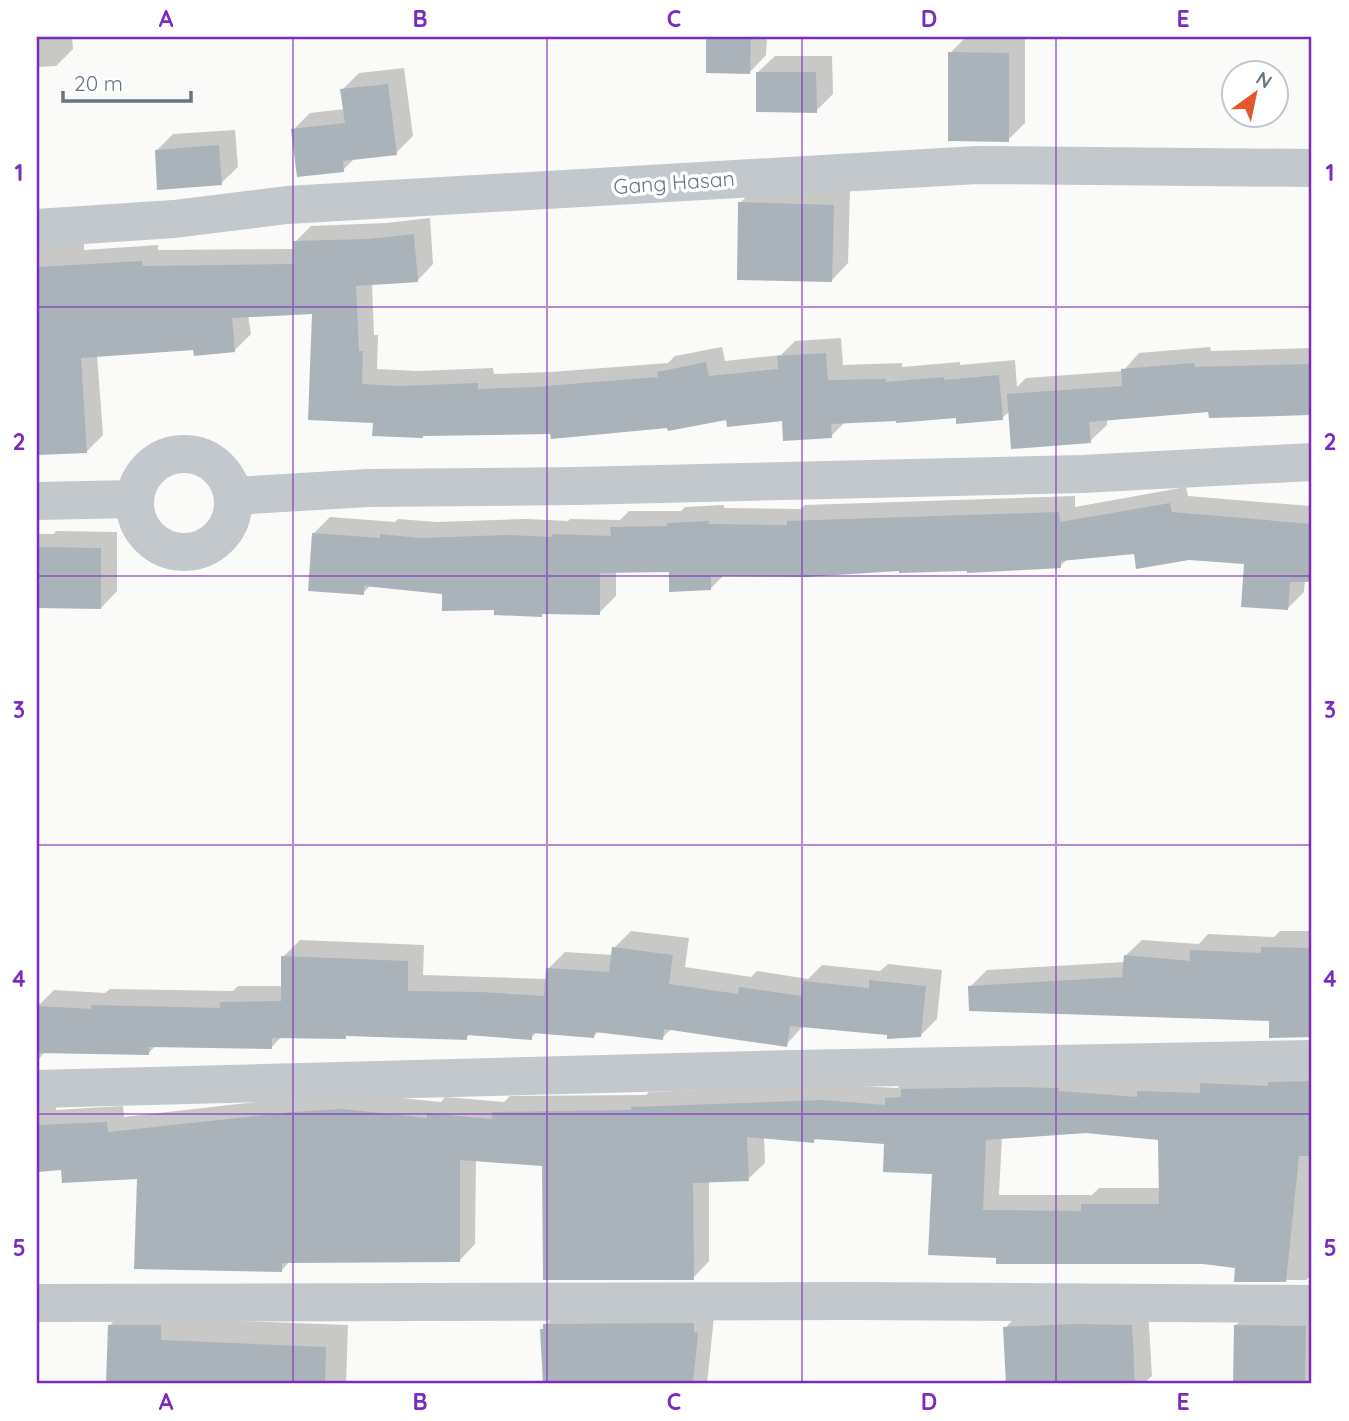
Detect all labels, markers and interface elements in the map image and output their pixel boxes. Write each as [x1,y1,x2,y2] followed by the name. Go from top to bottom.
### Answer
[159,4,174,33] text: A
[412,4,428,33] text: B
[667,4,681,33] text: C
[921,4,937,33] text: D
[1176,4,1190,33] text: E
[63,60,191,104] scale bar
[1220,60,1290,130] north arrow
[1252,66,1277,94] text: N
[74,70,123,96] text: 20 m
[15,158,23,187] text: 1
[1326,158,1334,187] text: 1
[613,165,735,199] street label: Gang Hasan
[12,427,26,456] text: 2
[1323,427,1337,456] text: 2
[13,695,25,724] text: 3
[1324,695,1336,724] text: 3
[12,964,26,993] text: 4
[1323,964,1337,993] text: 4
[12,1233,26,1262] text: 5
[1323,1233,1337,1262] text: 5
[159,1387,174,1416] text: A
[412,1387,428,1416] text: B
[667,1387,681,1416] text: C
[921,1387,937,1416] text: D
[1176,1387,1190,1416] text: E

